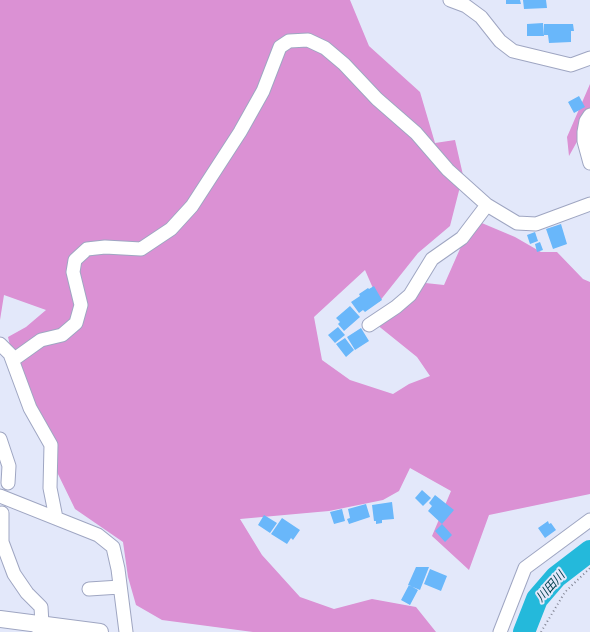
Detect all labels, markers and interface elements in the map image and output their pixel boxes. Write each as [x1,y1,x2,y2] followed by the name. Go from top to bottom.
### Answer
[534,569,568,605] water label: 川田川

